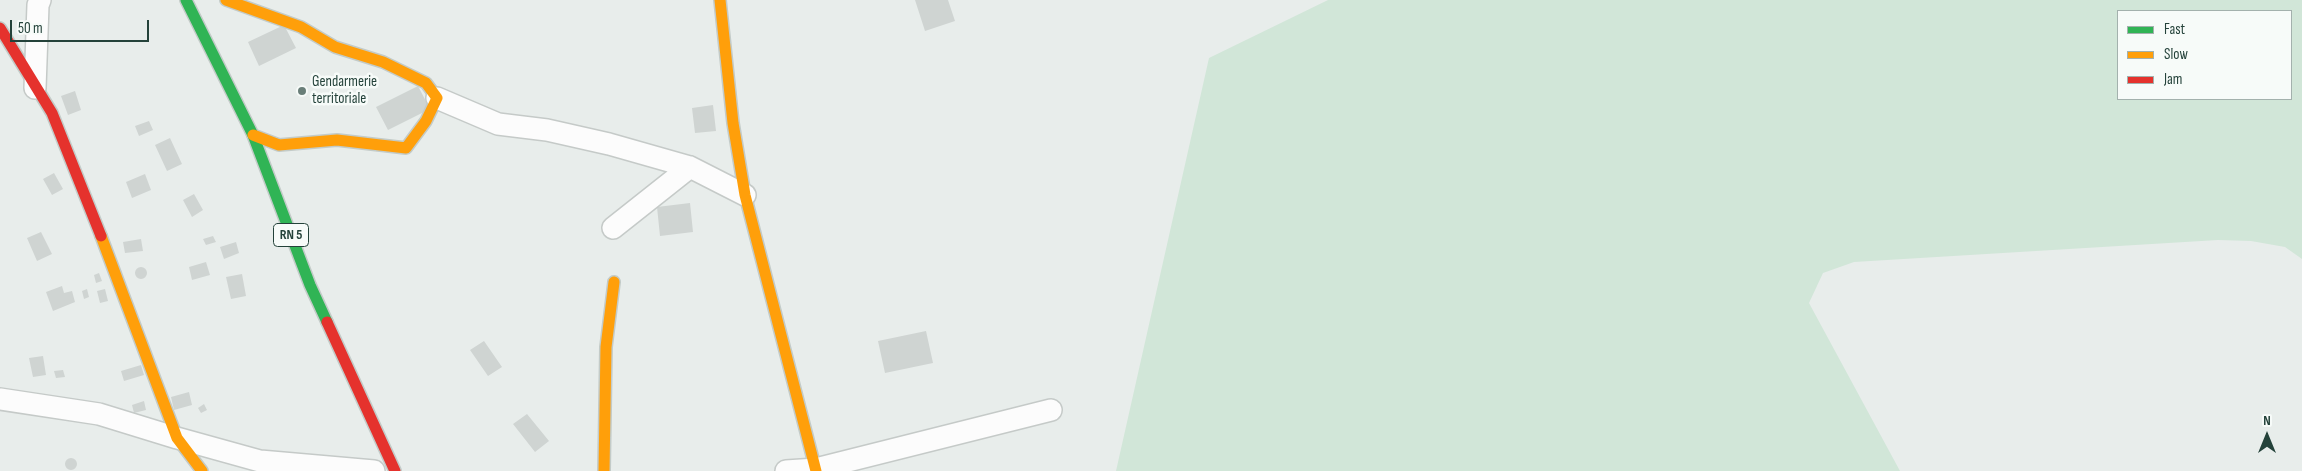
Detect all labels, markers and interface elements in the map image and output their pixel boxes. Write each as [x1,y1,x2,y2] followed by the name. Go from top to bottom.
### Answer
[12,10,151,42] scale bar
[2117,10,2292,100] legend
[18,19,43,38] text: 50 m
[2164,20,2185,39] text: Fast
[2164,45,2188,64] text: Slow
[2164,70,2182,89] text: Jam
[312,73,377,108] place label: Gendarmerie territoriale
[296,85,308,97] marker: Gendarmerie territoriale
[274,224,308,246] road number: RN 5
[2242,411,2292,461] north arrow
[2263,412,2271,429] text: N

